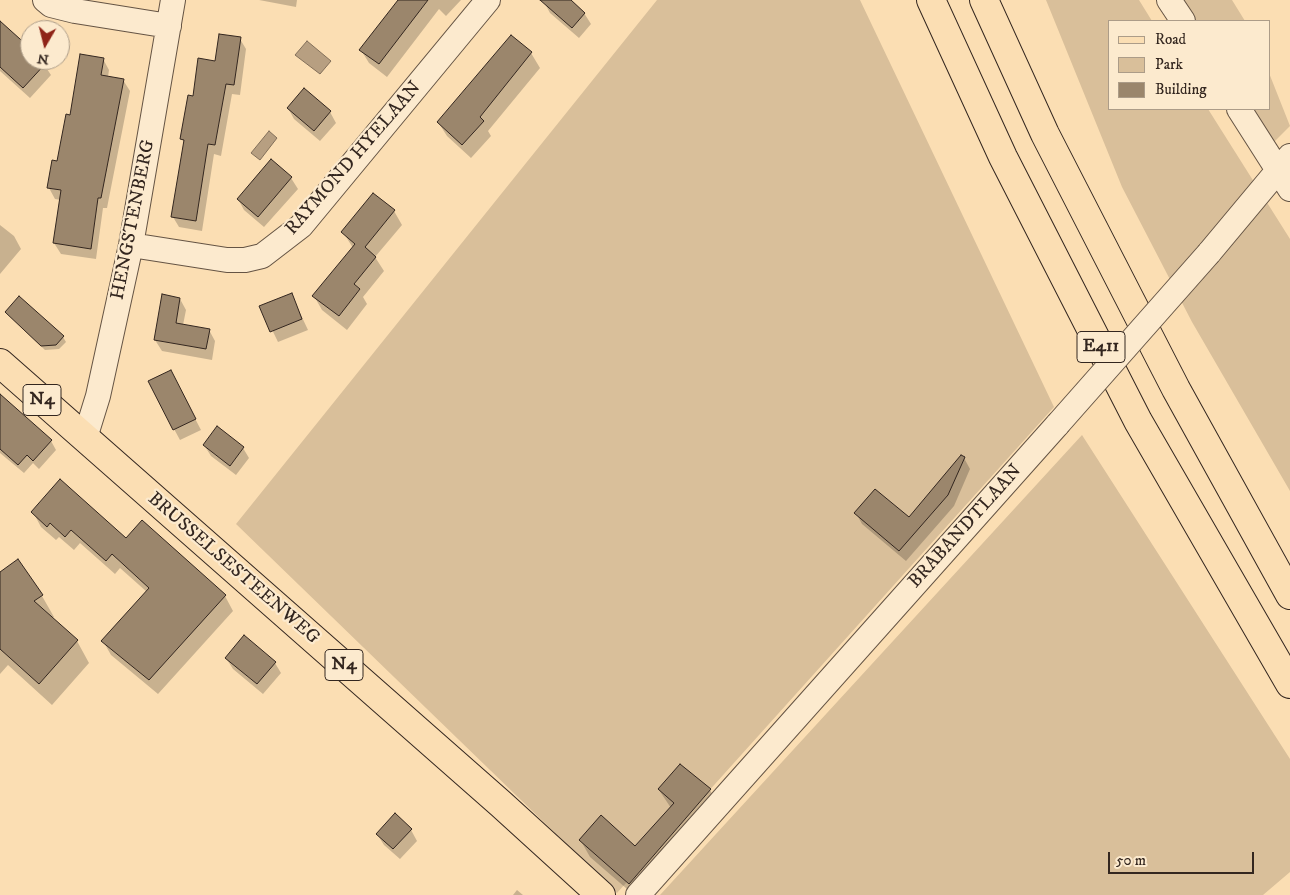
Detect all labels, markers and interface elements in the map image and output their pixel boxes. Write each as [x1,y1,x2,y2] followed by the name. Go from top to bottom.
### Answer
[20,20,70,70] north arrow
[1108,20,1270,110] legend
[1155,30,1186,49] text: Road
[36,49,50,69] text: N
[1155,55,1183,74] text: Park
[281,78,427,240] street label: RAYMOND HYELAAN
[1155,80,1207,99] text: Building
[107,138,161,302] street label: HENGSTENBERG
[1077,332,1125,362] road number: E411
[23,384,61,416] road number: N4
[904,460,1028,594] street label: BRABANDTLAAN
[142,488,324,650] street label: BRUSSELSESTEENWEG
[325,650,363,680] road number: N4
[1110,842,1256,874] scale bar
[1116,851,1146,870] text: 50 m

